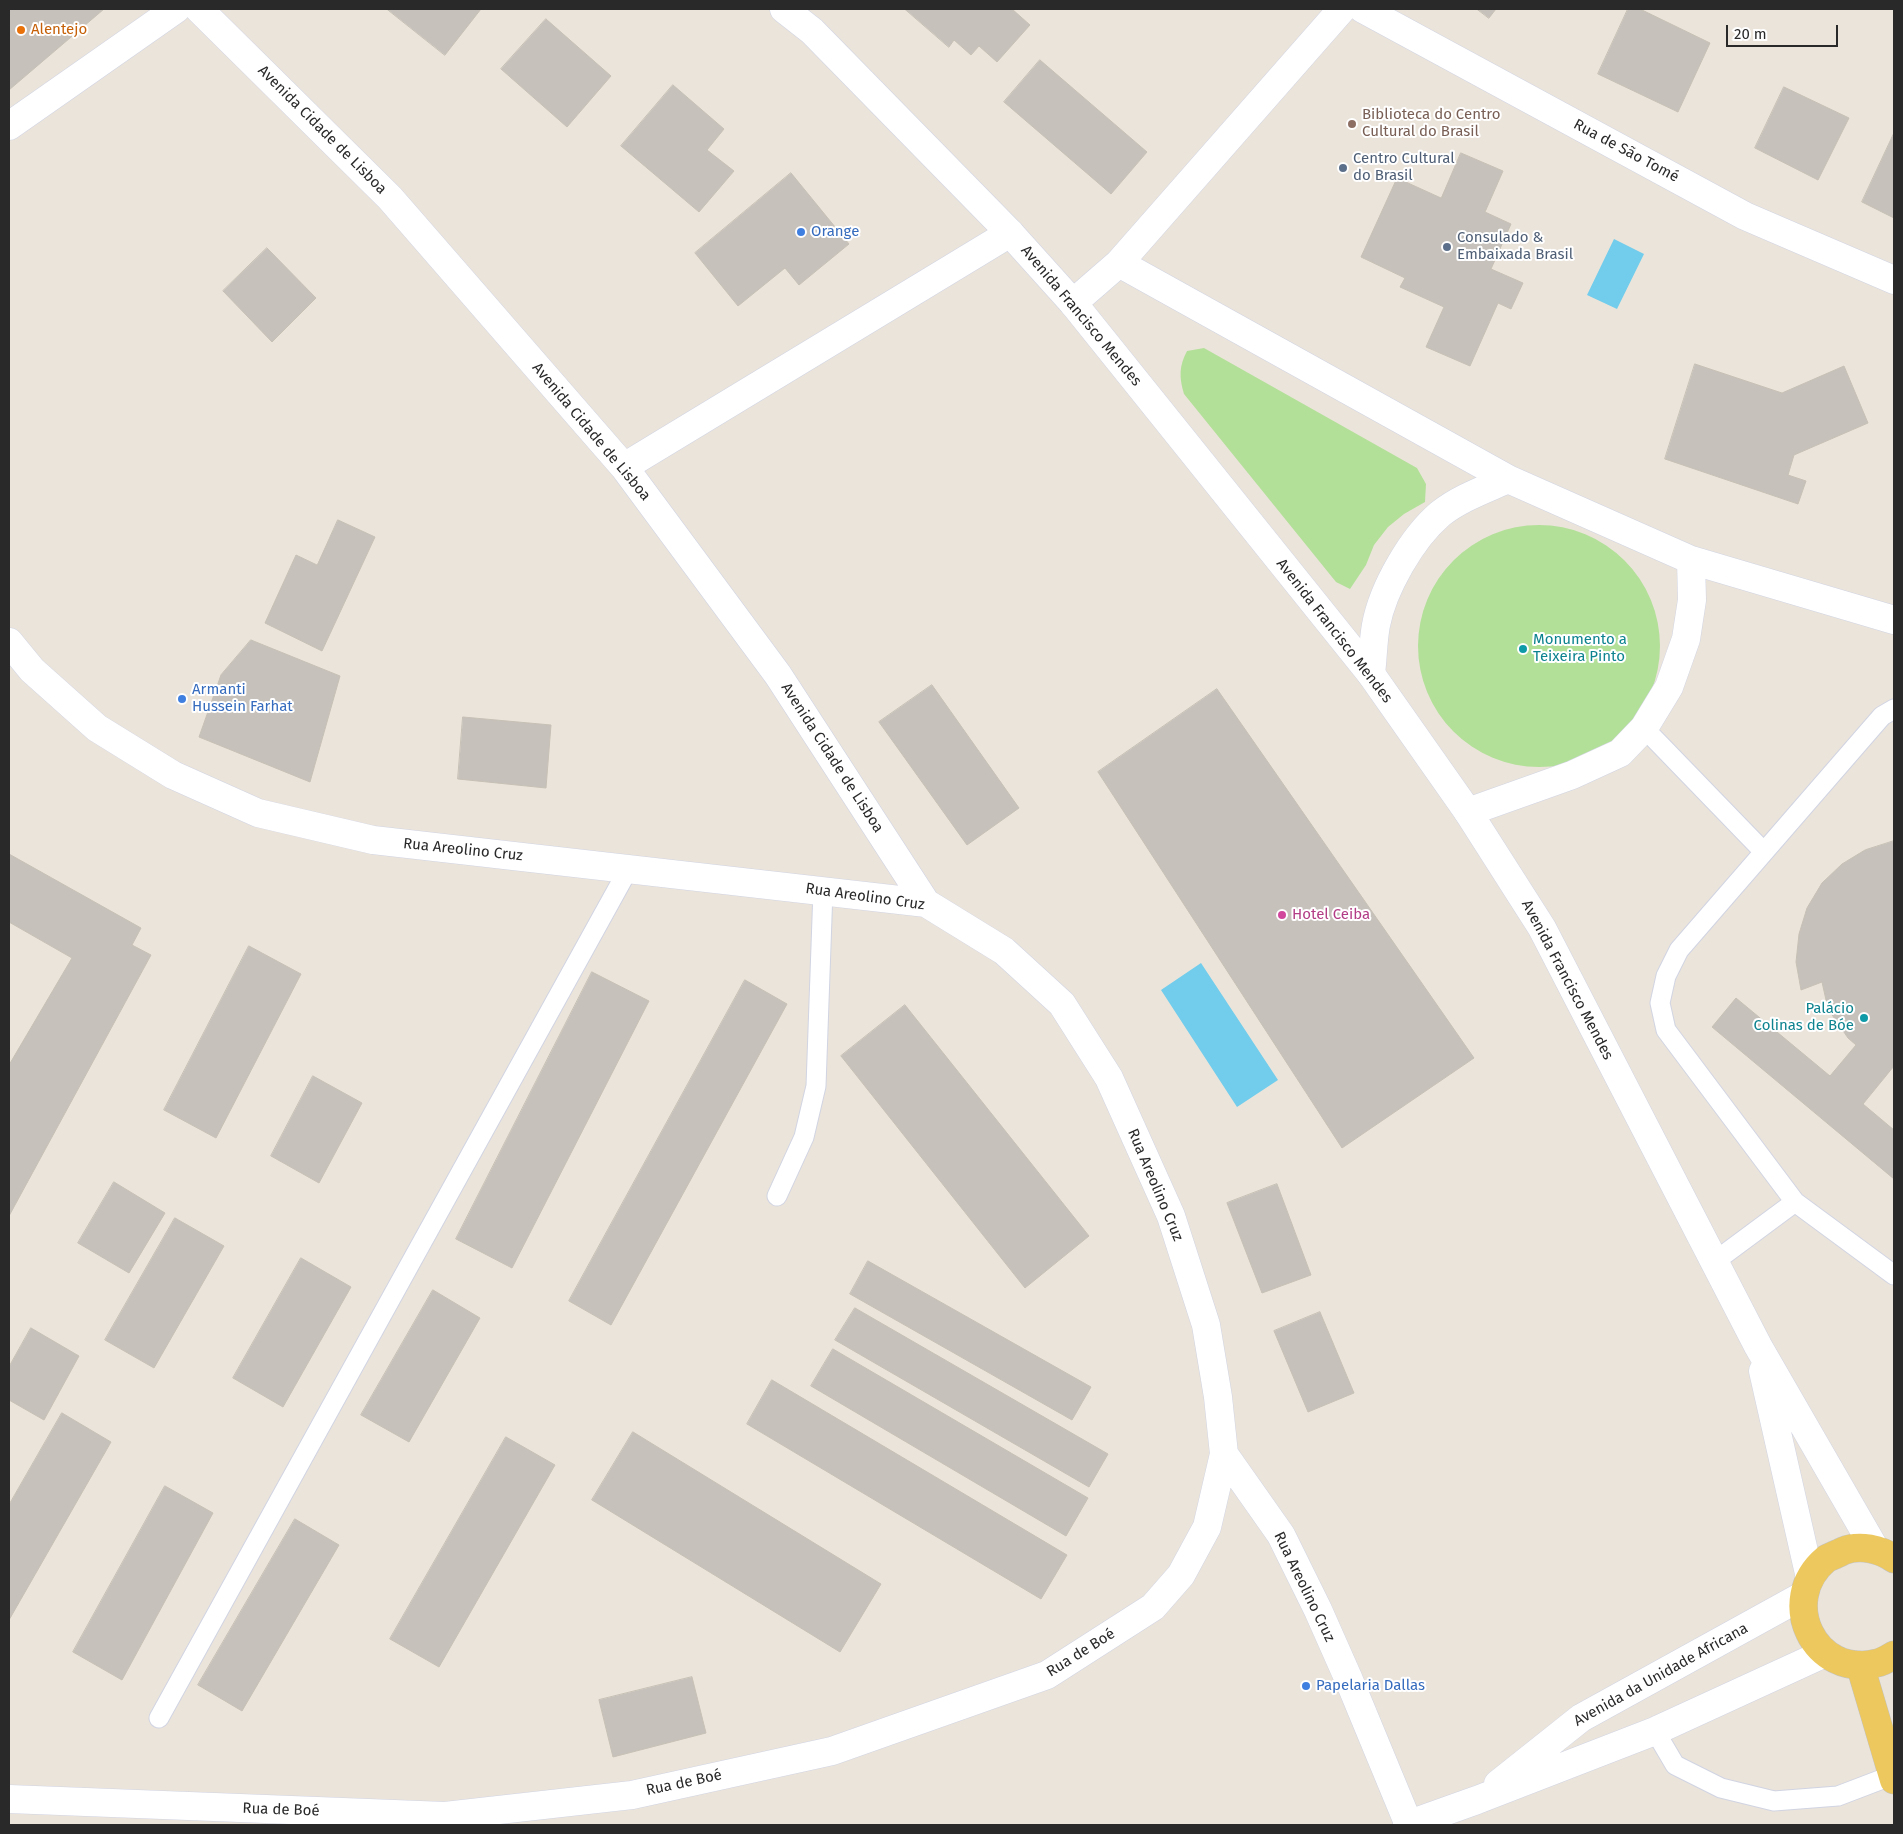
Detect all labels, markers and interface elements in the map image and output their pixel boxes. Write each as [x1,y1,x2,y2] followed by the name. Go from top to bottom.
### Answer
[1728,15,1840,47] scale bar
[31,21,87,39] place label: Alentejo
[15,24,27,36] marker: Alentejo
[1734,25,1767,43] text: 20 m
[254,62,390,198] street label: Avenida Cidade de Lisboa
[1362,106,1500,141] place label: Biblioteca do Centro Cultural do Brasil
[1570,116,1682,186] street label: Rua de São Tomé
[1346,118,1358,130] marker: Biblioteca do Centro Cultural do Brasil
[1353,150,1455,185] place label: Centro Cultural do Brasil
[1337,162,1349,174] marker: Centro Cultural do Brasil
[811,223,859,241] place label: Orange
[795,226,807,238] marker: Orange
[1457,229,1573,264] place label: Consulado & Embaixada Brasil
[1441,241,1453,253] marker: Consulado & Embaixada Brasil
[1017,242,1145,390] street label: Avenida Francisco Mendes
[528,359,654,505] street label: Avenida Cidade de Lisboa
[1272,555,1396,707] street label: Avenida Francisco Mendes
[1533,631,1627,666] place label: Monumento a Teixeira Pinto
[1517,643,1529,655] marker: Monumento a Teixeira Pinto
[777,680,887,836] street label: Avenida Cidade de Lisboa
[192,681,293,716] place label: Armanti Hussein Farhat
[176,693,188,705] marker: Armanti Hussein Farhat
[402,835,524,865] street label: Rua Areolino Cruz
[804,880,926,914] street label: Rua Areolino Cruz
[1517,897,1617,1063] street label: Avenida Francisco Mendes
[1292,906,1370,924] place label: Hotel Ceiba
[1276,909,1288,921] marker: Hotel Ceiba
[1754,1000,1854,1035] place label: Palácio Colinas de Bóe
[1858,1012,1870,1024] marker: Palácio Colinas de Bóe
[1123,1126,1187,1244] street label: Rua Areolino Cruz
[1270,1529,1338,1645] street label: Rua Areolino Cruz
[1571,1620,1751,1730] street label: Avenida da Unidade Africana
[1044,1625,1118,1681] street label: Rua de Boé
[1316,1677,1425,1695] place label: Papelaria Dallas
[1300,1680,1312,1692] marker: Papelaria Dallas
[644,1766,724,1800] street label: Rua de Boé
[242,1800,320,1820] street label: Rua de Boé

